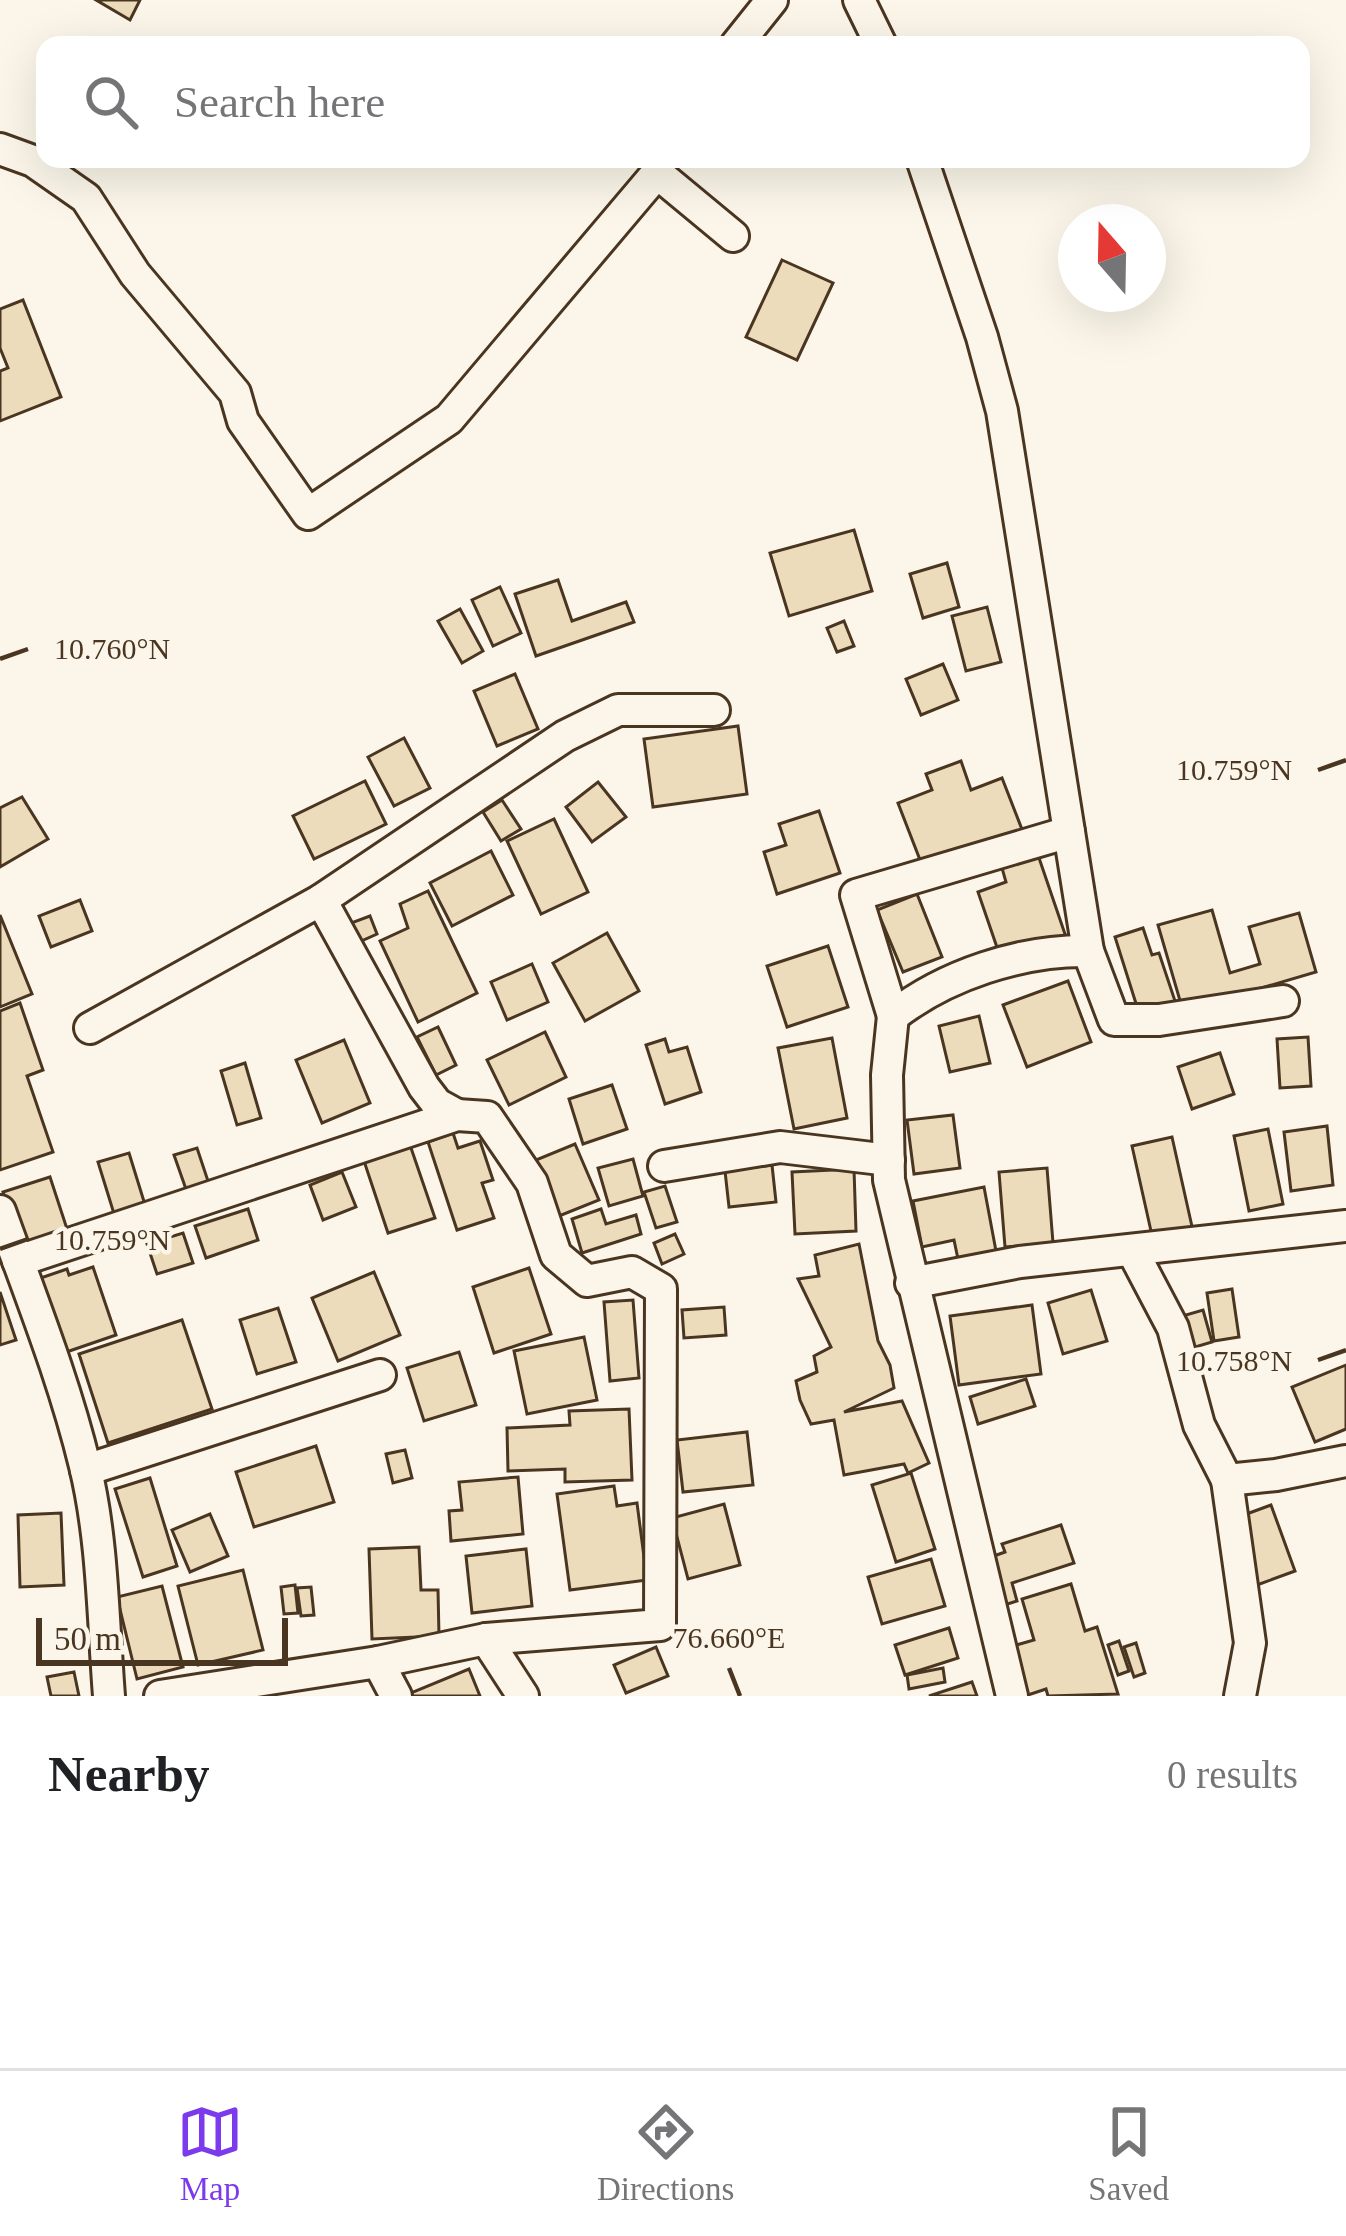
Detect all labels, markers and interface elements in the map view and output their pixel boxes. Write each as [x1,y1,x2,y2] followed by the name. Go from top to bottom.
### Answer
[36,36,1310,168] search box
[78,69,144,135] icon: search
[174,77,385,127] text: Search here
[1058,204,1166,312] north arrow
[54,632,170,665] text: 10.760°N
[1176,753,1292,786] text: 10.759°N
[54,1223,170,1256] text: 10.759°N
[1176,1344,1292,1377] text: 10.758°N
[36,1612,288,1665] scale bar
[54,1621,121,1657] text: 50 m
[673,1621,785,1654] text: 76.660°E
[48,1746,209,1802] text: Nearby
[1167,1753,1298,1796] text: 0 results
[177,2099,243,2208] tab: Map
[597,2099,734,2208] tab: Directions
[1088,2099,1169,2208] tab: Saved

